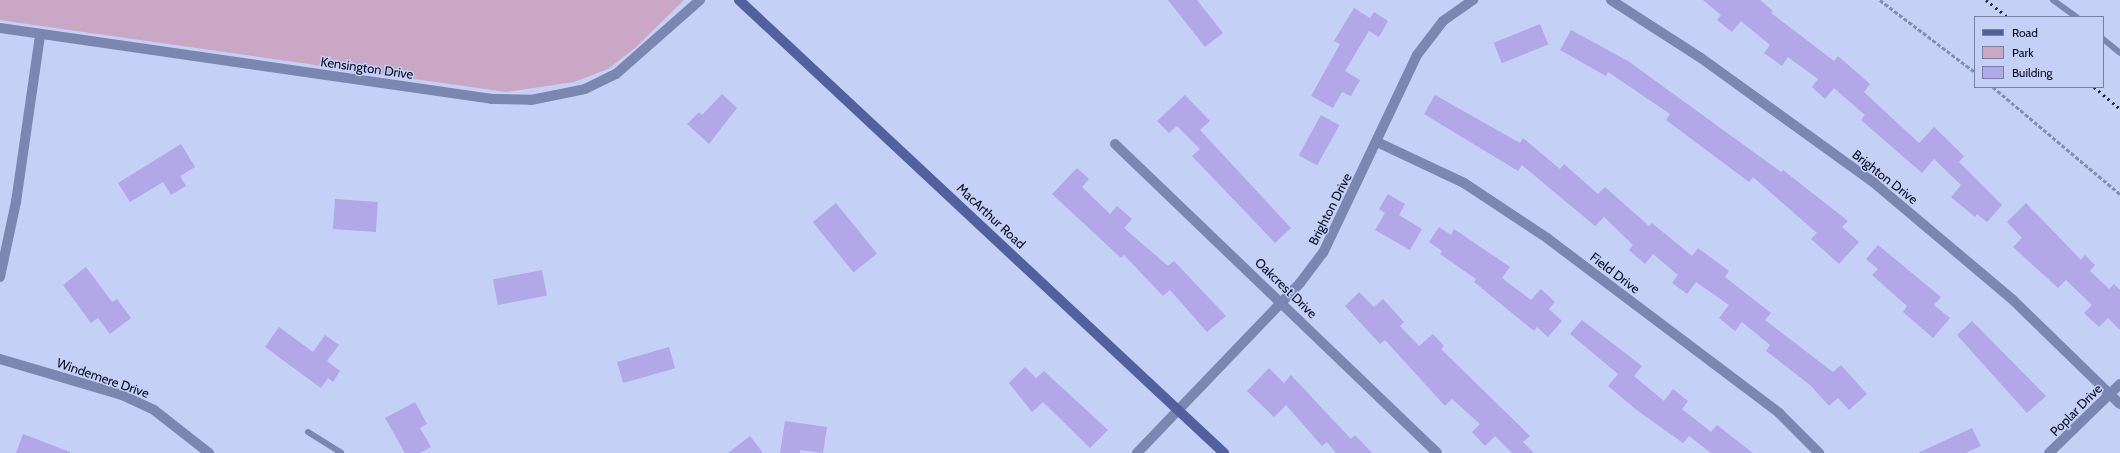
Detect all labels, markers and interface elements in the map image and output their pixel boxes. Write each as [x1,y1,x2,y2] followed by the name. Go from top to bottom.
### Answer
[1974,16,2104,88] legend
[2012,25,2038,40] text: Road
[2012,45,2034,60] text: Park
[320,54,414,82] street label: Kensington Drive
[2012,65,2053,80] text: Building
[1849,147,1921,207] street label: Brighton Drive
[1305,170,1355,248] street label: Brighton Drive
[953,180,1029,252] street label: MacArthur Road
[1587,249,1643,297] street label: Field Drive
[1252,255,1320,321] street label: Oakcrest Drive
[55,355,151,401] street label: Windemere Drive
[2047,381,2105,439] street label: Poplar Drive

